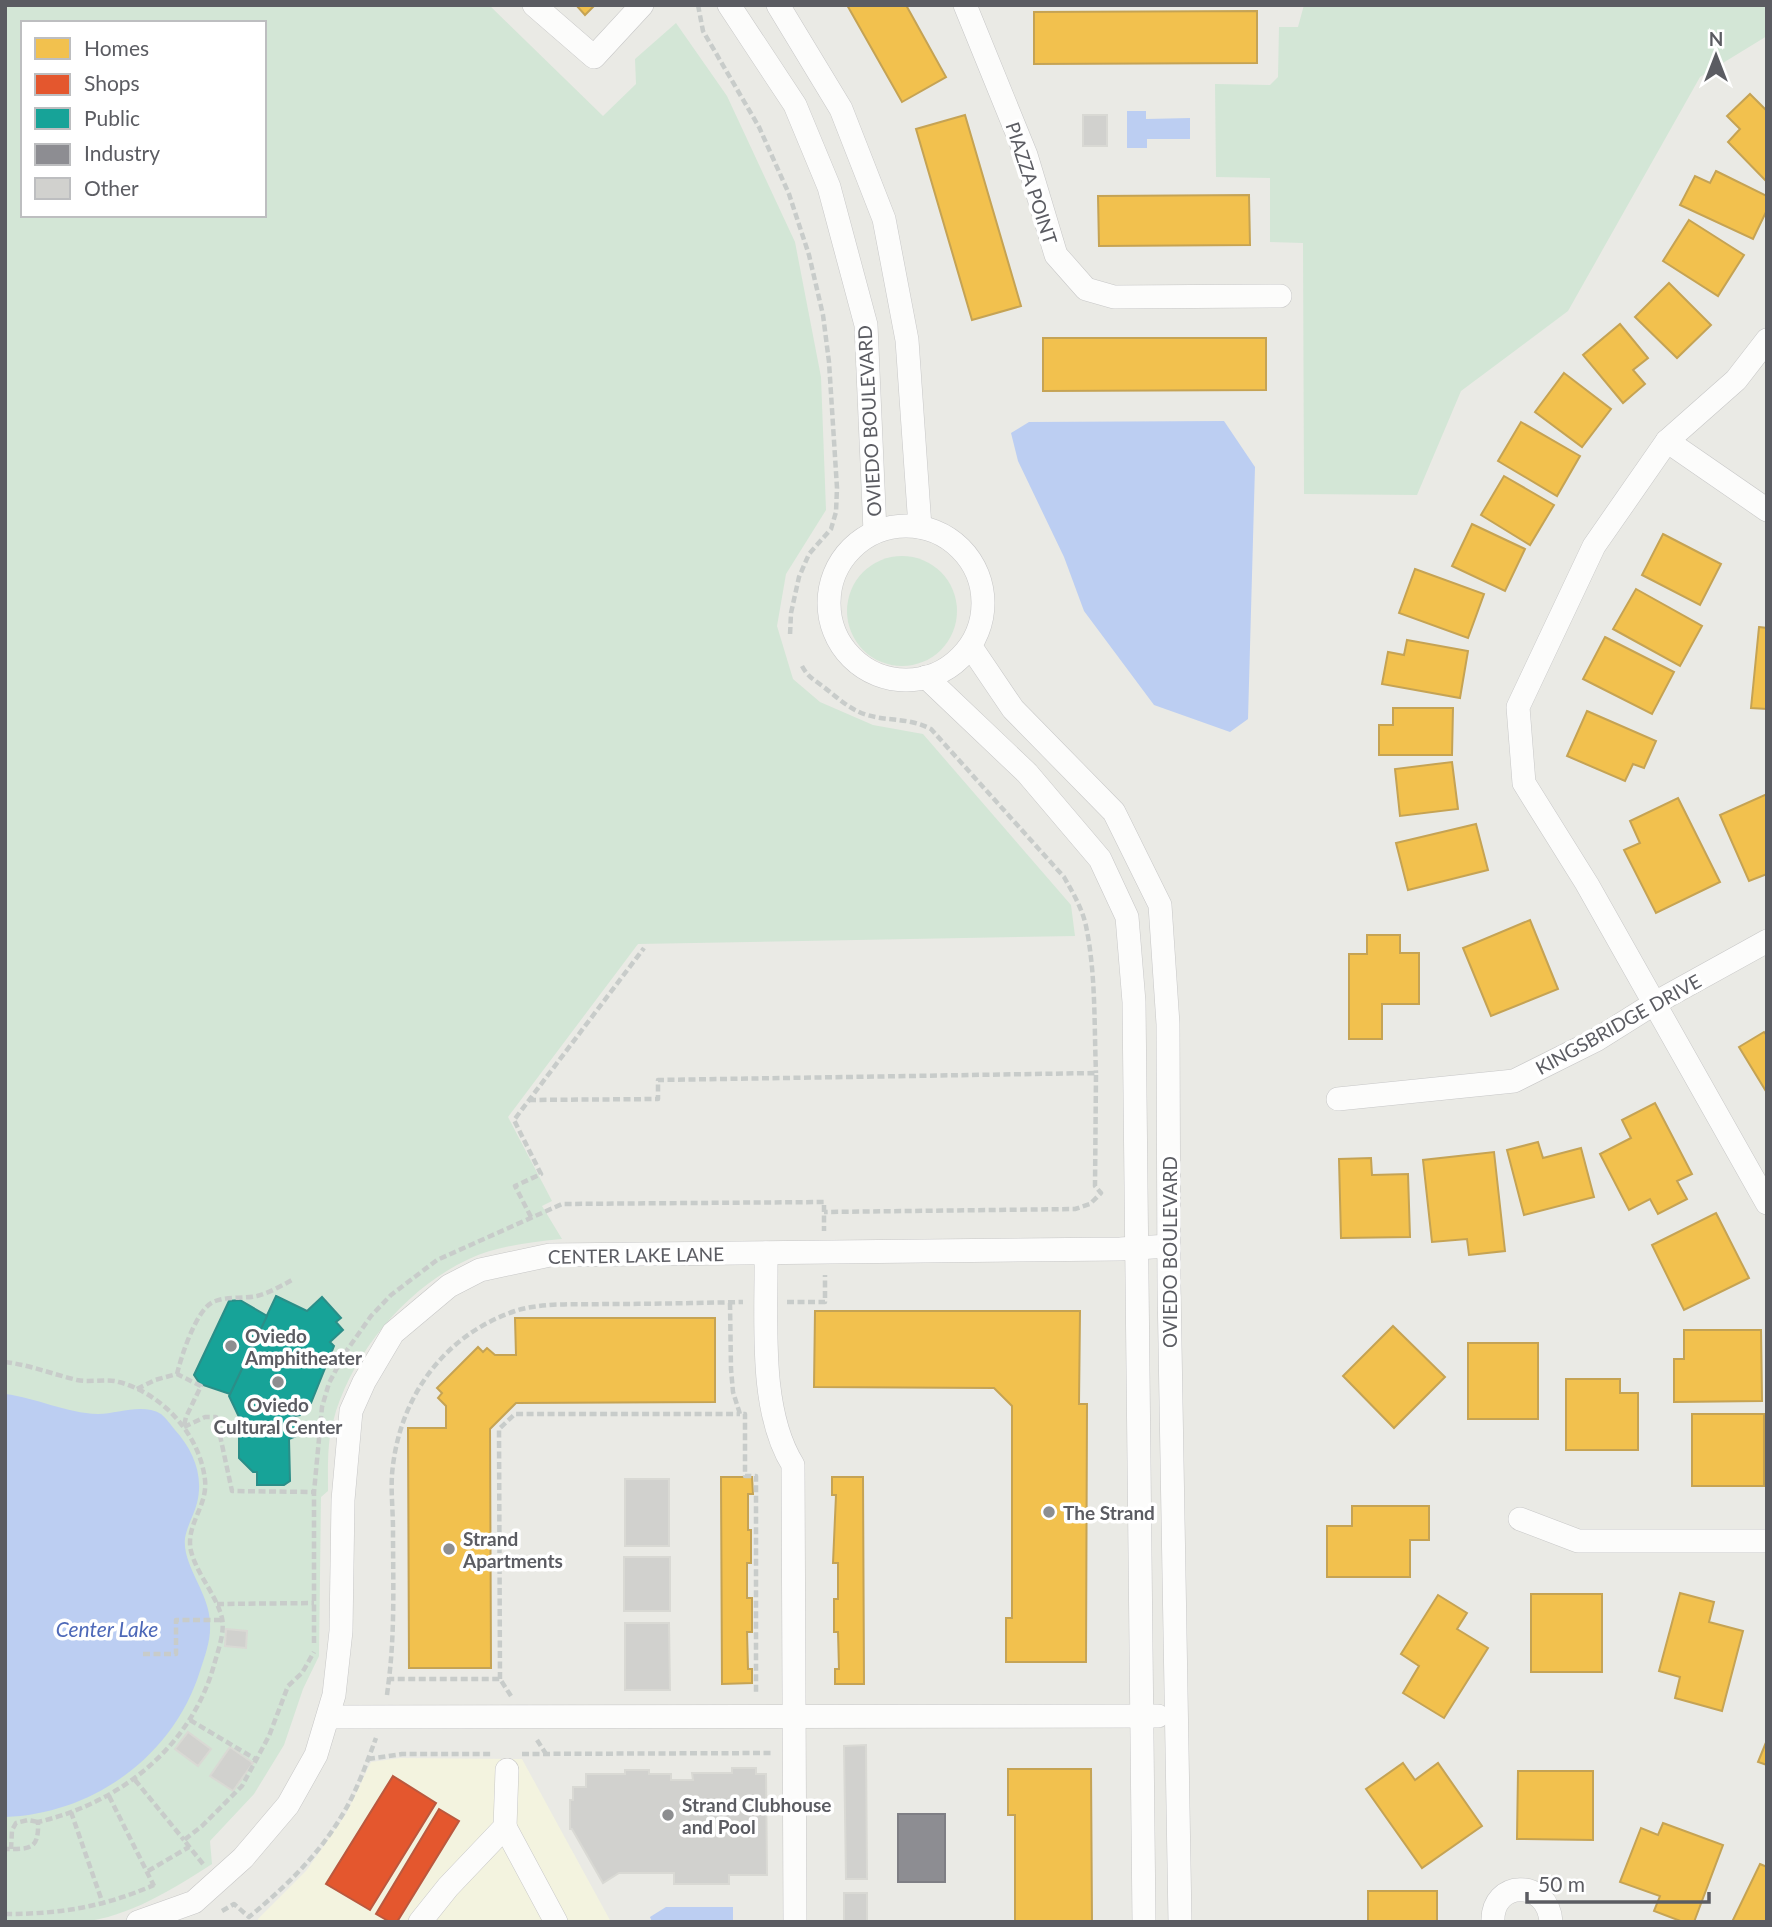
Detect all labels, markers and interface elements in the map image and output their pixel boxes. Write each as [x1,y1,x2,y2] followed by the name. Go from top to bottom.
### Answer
[21,21,266,217] legend
[1681,21,1751,91] north arrow
[1709,27,1723,50] text: N
[84,35,149,60] text: Homes
[84,70,140,95] text: Shops
[84,105,140,130] text: Public
[1001,119,1063,247] street label: PIAZZA POINT
[84,140,160,165] text: Industry
[84,175,139,200] text: Other
[852,325,886,517] street label: OVIEDO BOULEVARD
[1531,969,1705,1079] street label: KINGSBRIDGE DRIVE
[1158,1156,1181,1348] street label: OVIEDO BOULEVARD
[548,1242,724,1268] street label: CENTER LAKE LANE
[244,1324,363,1369] place label: Oviedo Amphitheater
[223,1338,239,1354] marker: Oviedo Amphitheater
[270,1374,286,1390] marker: Oviedo Cultural Center
[214,1393,343,1438] place label: Oviedo Cultural Center
[1063,1501,1155,1524] place label: The Strand
[1041,1504,1057,1520] marker: The Strand
[462,1527,563,1572] place label: Strand Apartments
[441,1541,457,1557] marker: Strand Apartments
[56,1616,158,1641] water label: Center Lake
[682,1793,831,1838] place label: Strand Clubhouse and Pool
[660,1807,676,1823] marker: Strand Clubhouse and Pool
[1527,1860,1709,1904] scale bar
[1538,1871,1585,1896] text: 50 m

